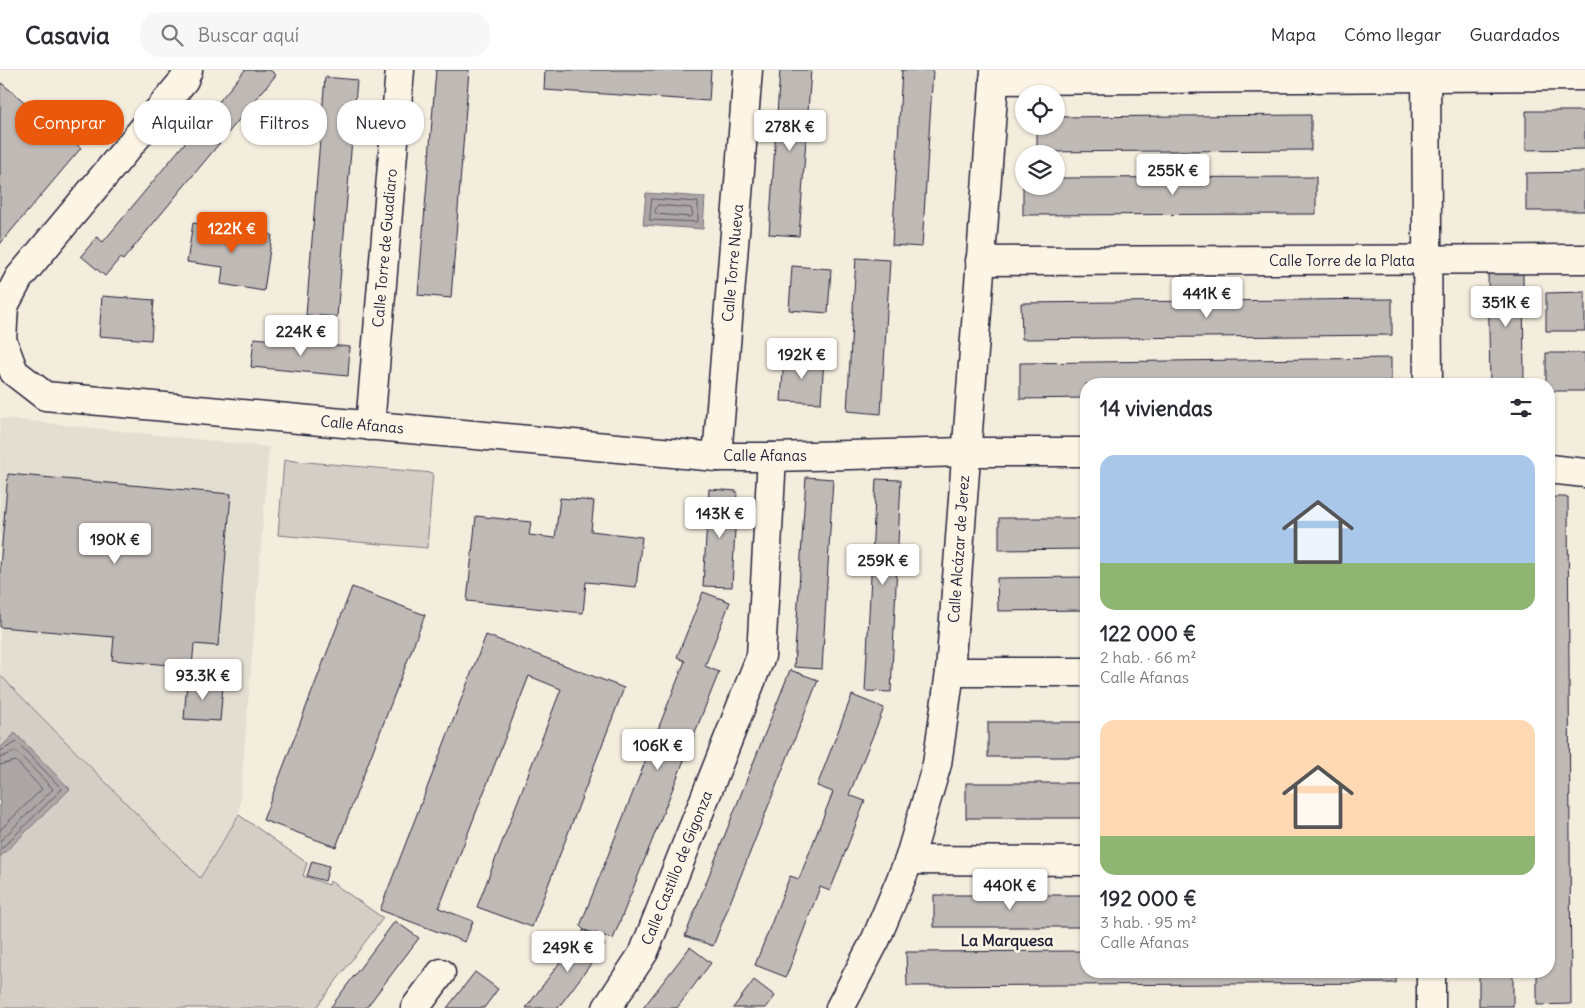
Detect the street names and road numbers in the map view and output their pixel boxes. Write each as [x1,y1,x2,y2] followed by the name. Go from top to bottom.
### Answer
[368,168,401,328] street label: Calle Torre de Guadiaro
[718,203,747,323] street label: Calle Torre Nueva
[1269,251,1415,270] street label: Calle Torre de la Plata
[320,411,405,438] street label: Calle Afanas
[723,446,807,465] street label: Calle Afanas
[944,474,973,624] street label: Calle Alcázar de Jerez
[637,788,716,948] street label: Calle Castillo de Gigonza

